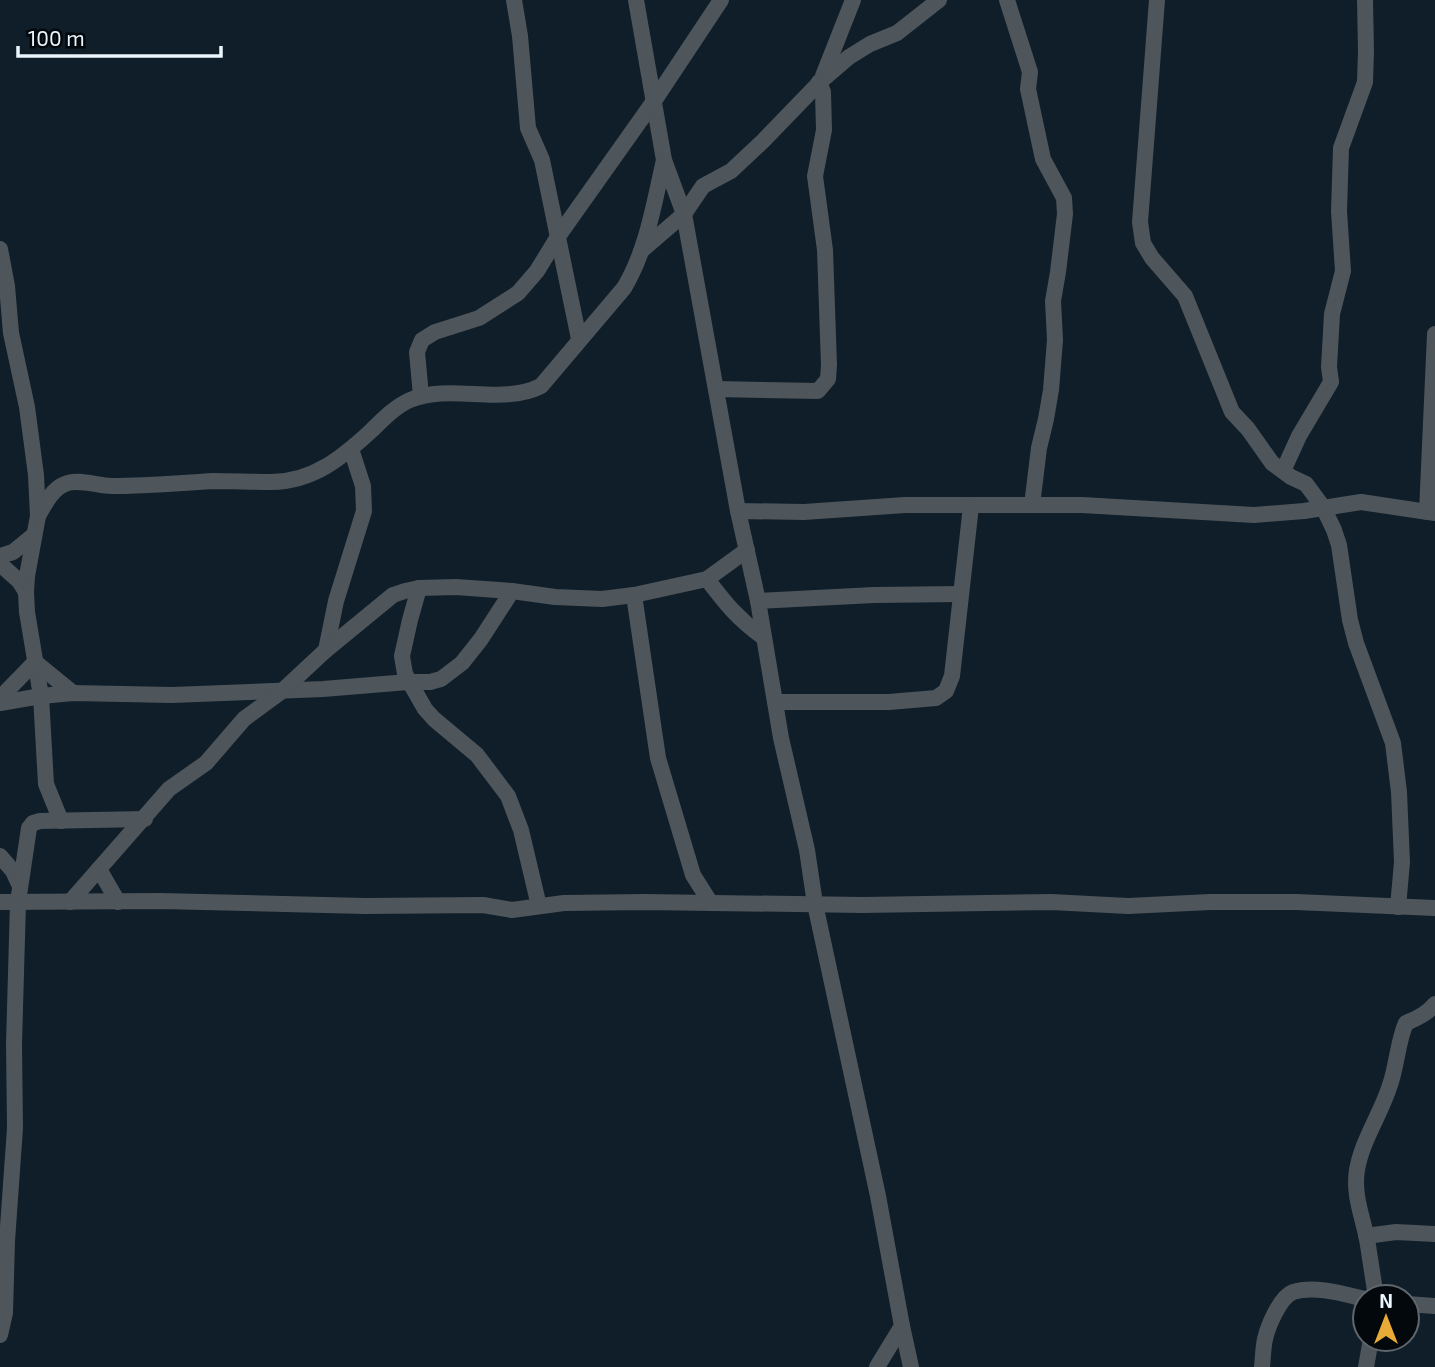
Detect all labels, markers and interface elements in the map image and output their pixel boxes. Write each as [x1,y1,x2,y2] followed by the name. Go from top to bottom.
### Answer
[18,14,220,58] scale bar
[28,25,85,50] text: 100 m
[1351,1283,1421,1353] north arrow
[1379,1289,1393,1312] text: N

